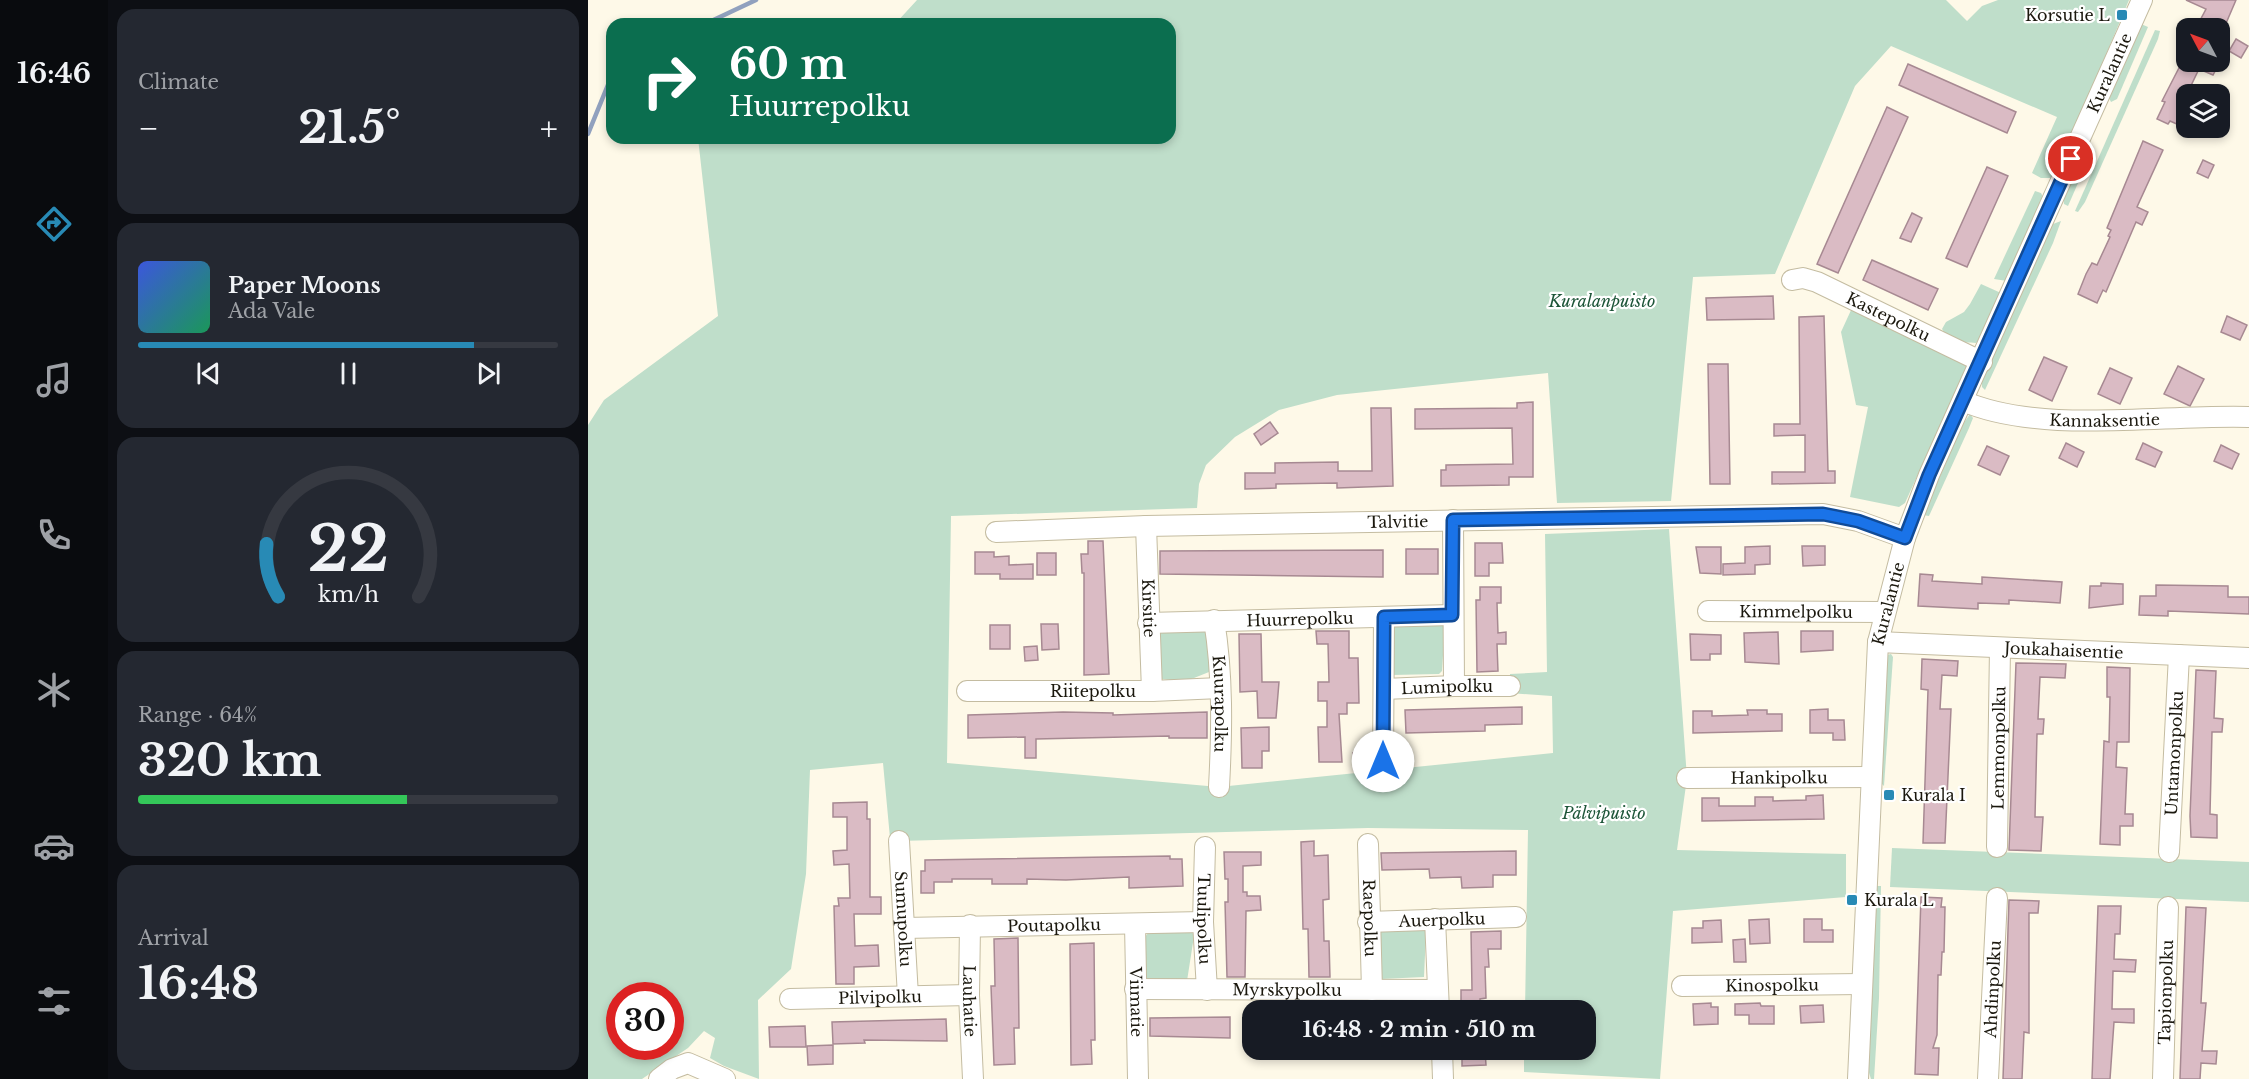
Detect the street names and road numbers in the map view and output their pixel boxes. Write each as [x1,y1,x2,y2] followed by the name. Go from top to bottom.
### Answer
[2083,30,2136,116] street label: Kuralantie
[1843,288,1934,346] street label: Kastepolku
[2049,409,2160,431] street label: Kannaksentie
[1367,511,1429,532] street label: Talvitie
[1868,560,1908,648] street label: Kuralantie
[1138,578,1160,638] street label: Kirsitie
[1739,601,1853,622] street label: Kimmelpolku
[1246,608,1354,630] street label: Huurrepolku
[2002,637,2124,663] street label: Joukahaisentie
[1209,654,1231,753] street label: Kuurapolku
[1400,676,1493,698] street label: Lumipolku
[1050,681,1136,701] street label: Riitepolku
[1988,686,2009,810] street label: Lemmonpolku
[2161,690,2187,816] street label: Untamonpolku
[1730,767,1828,788] street label: Hankipolku
[891,870,916,968] street label: Sumupolku
[1193,873,1215,965] street label: Tuulipolku
[1359,879,1381,957] street label: Raepolku
[1397,908,1486,931] street label: Auerpolku
[1007,914,1101,936] street label: Poutapolku
[1980,939,2005,1039] street label: Ahdinpolku
[2154,939,2177,1045] street label: Tapionpolku
[959,965,981,1037] street label: Lauhatie
[1126,966,1147,1037] street label: Viimatie
[1725,974,1819,996] street label: Kinospolku
[1232,979,1342,1000] street label: Myrskypolku
[838,986,922,1008] street label: Pilvipolku

